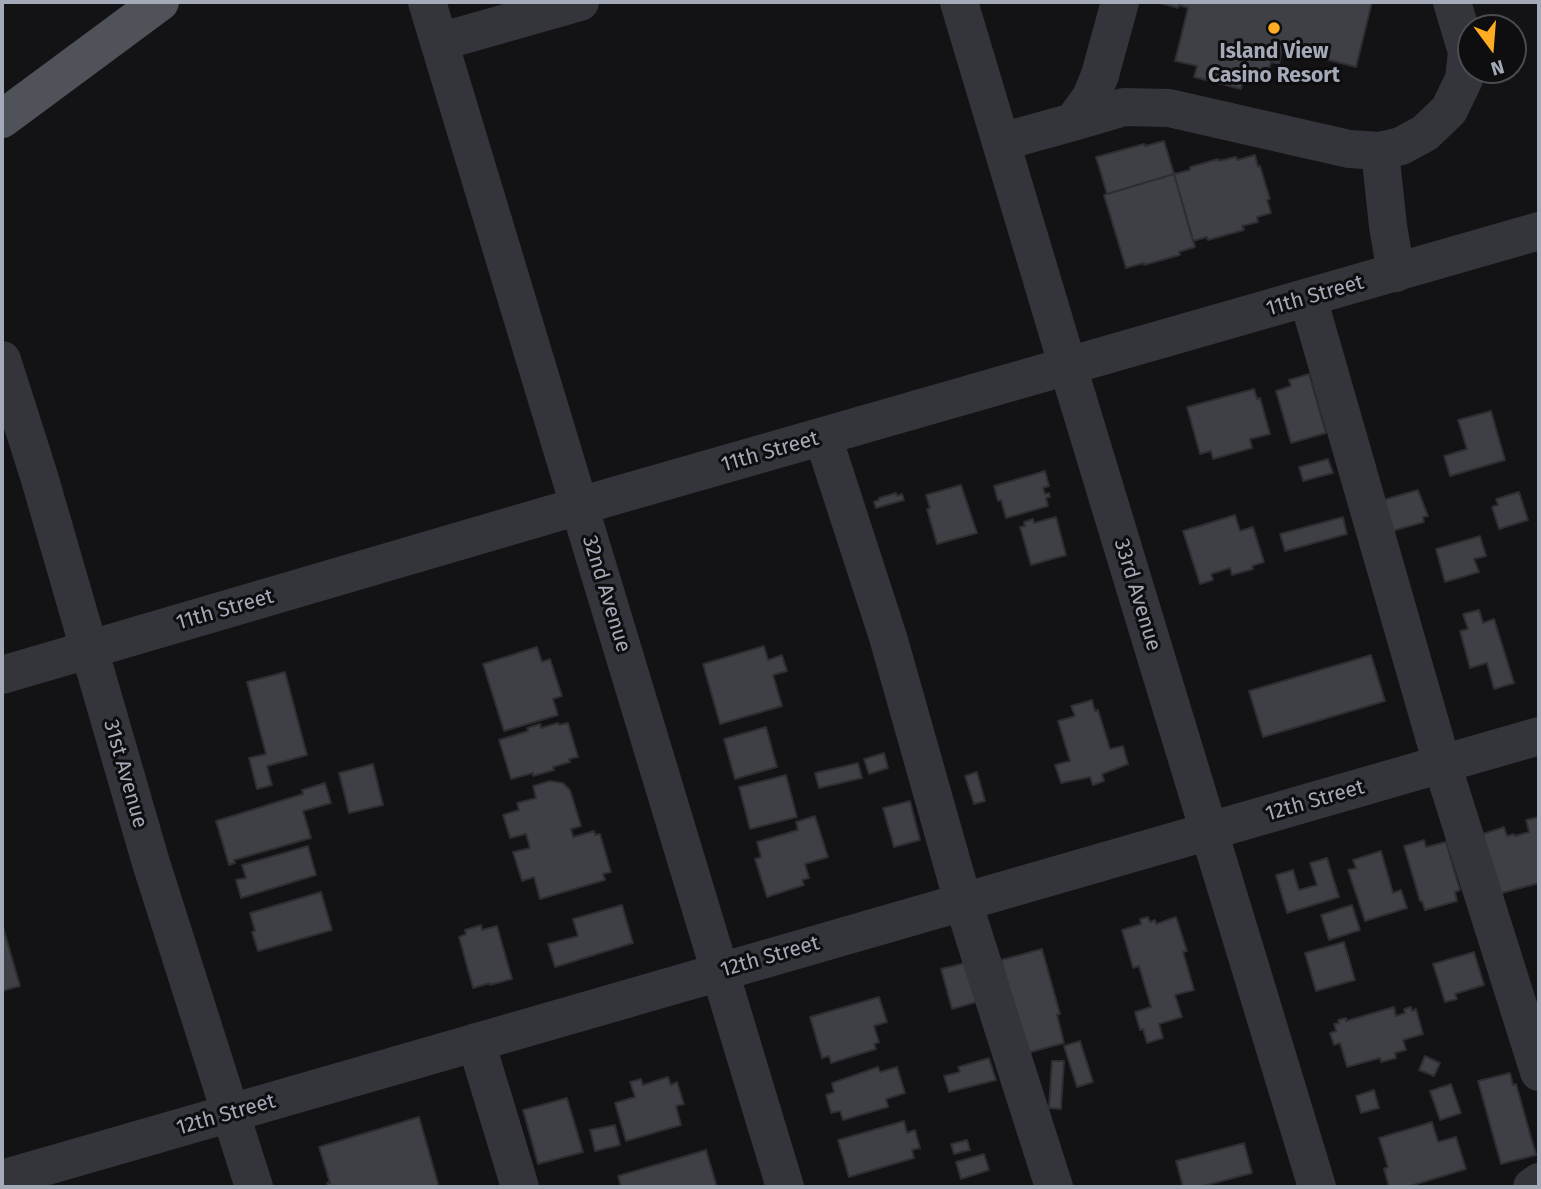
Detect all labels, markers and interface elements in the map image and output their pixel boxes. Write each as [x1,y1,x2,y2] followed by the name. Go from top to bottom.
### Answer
[1457,14,1527,84] north arrow
[1266,20,1282,36] marker: Island View Casino Resort
[1208,39,1340,89] place label: Island View Casino Resort
[1488,55,1507,81] text: N
[1263,270,1367,322] street label: 11th Street
[718,426,822,478] street label: 11th Street
[576,533,636,655] street label: 32nd Avenue
[1108,536,1166,654] street label: 33rd Avenue
[173,584,277,636] street label: 11th Street
[97,717,153,831] street label: 31st Avenue
[1263,775,1367,827] street label: 12th Street
[718,931,822,983] street label: 12th Street
[174,1089,278,1141] street label: 12th Street

